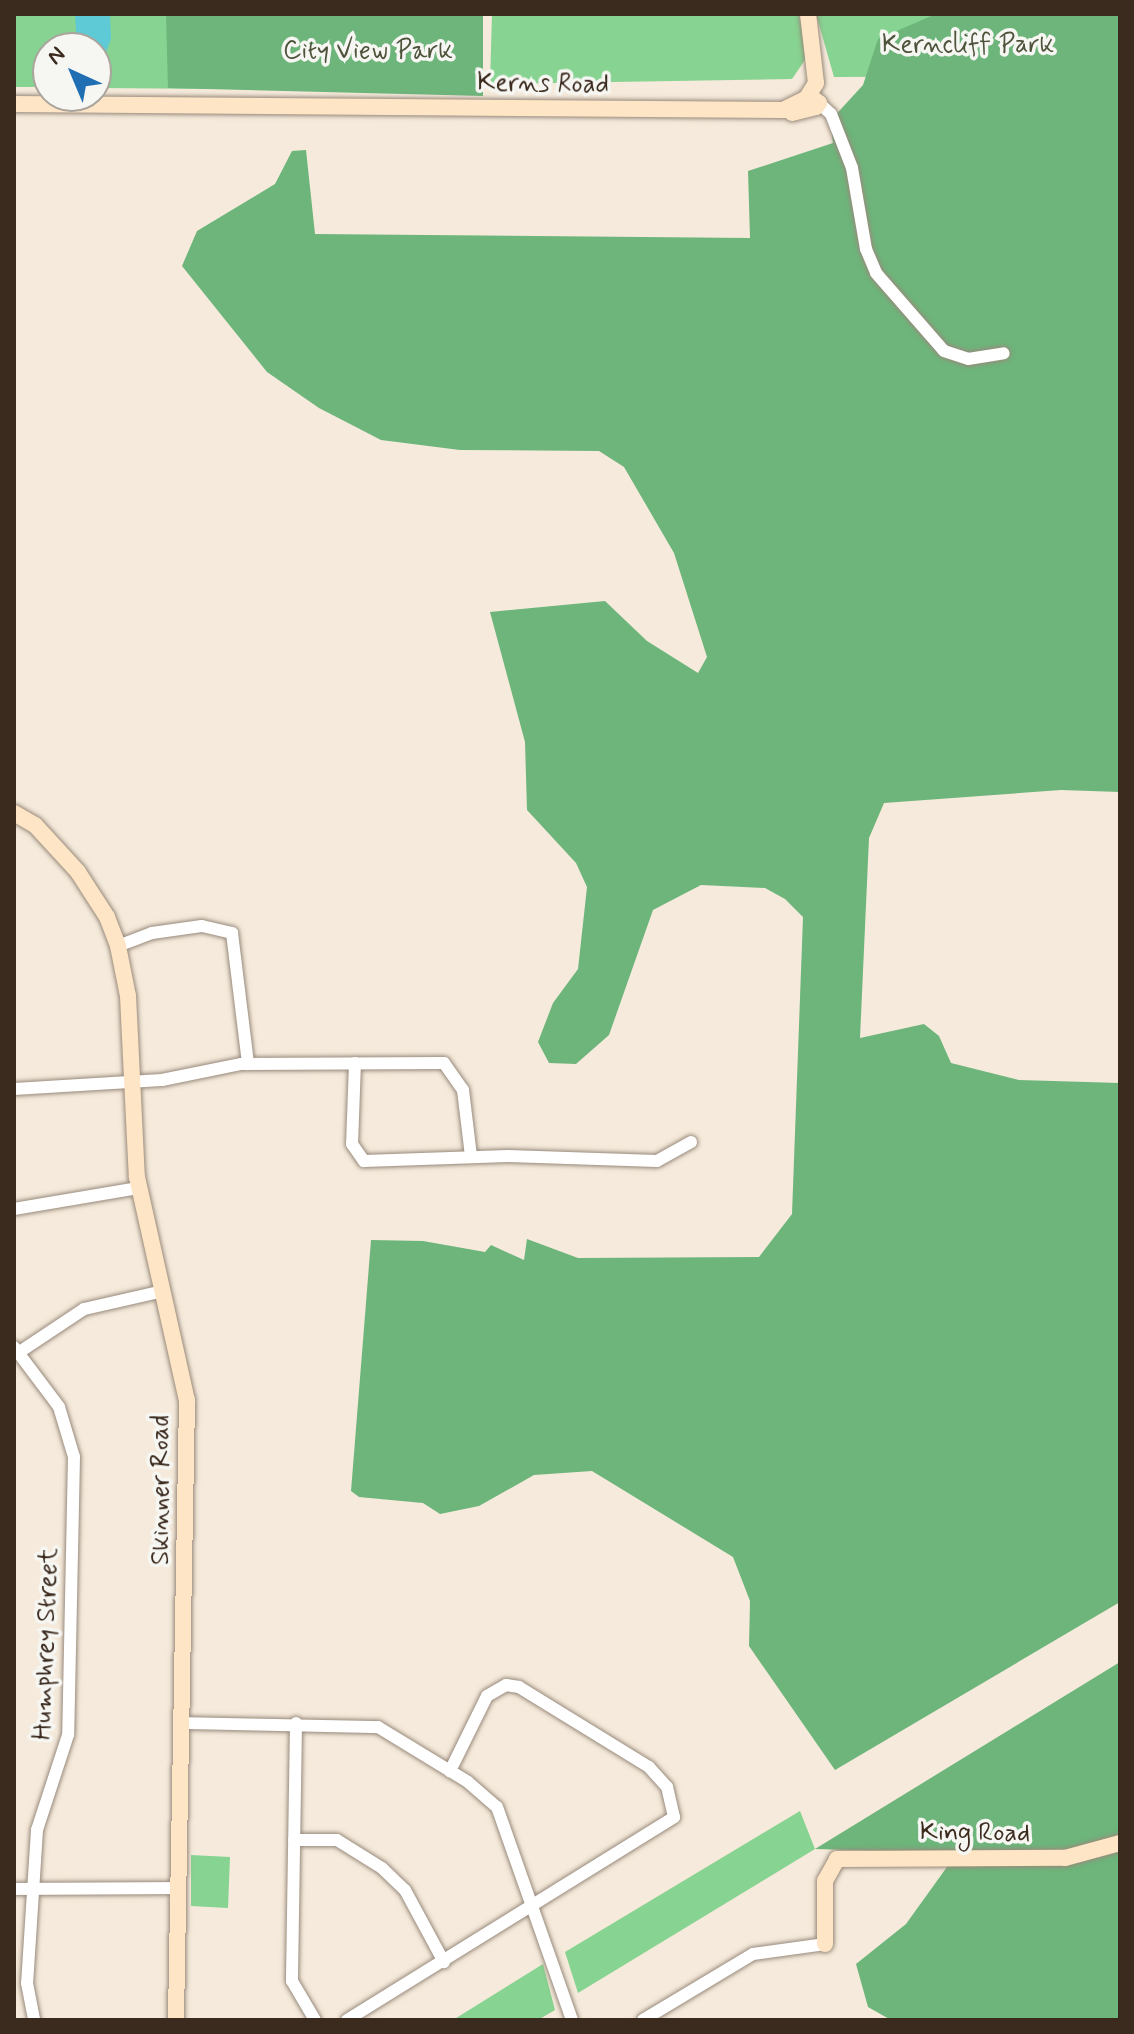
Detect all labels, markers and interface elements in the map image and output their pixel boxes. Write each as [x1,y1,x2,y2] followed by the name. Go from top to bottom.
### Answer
[884,30,1052,62] park label: Kerncliff Park
[32,32,112,112] north arrow
[286,36,450,68] park label: City View Park
[42,41,72,71] text: N
[477,68,609,102] street label: Kerns Road
[146,1415,178,1565] street label: Skinner Road
[28,1547,66,1741] street label: Humphrey Street
[919,1817,1031,1851] street label: King Road

